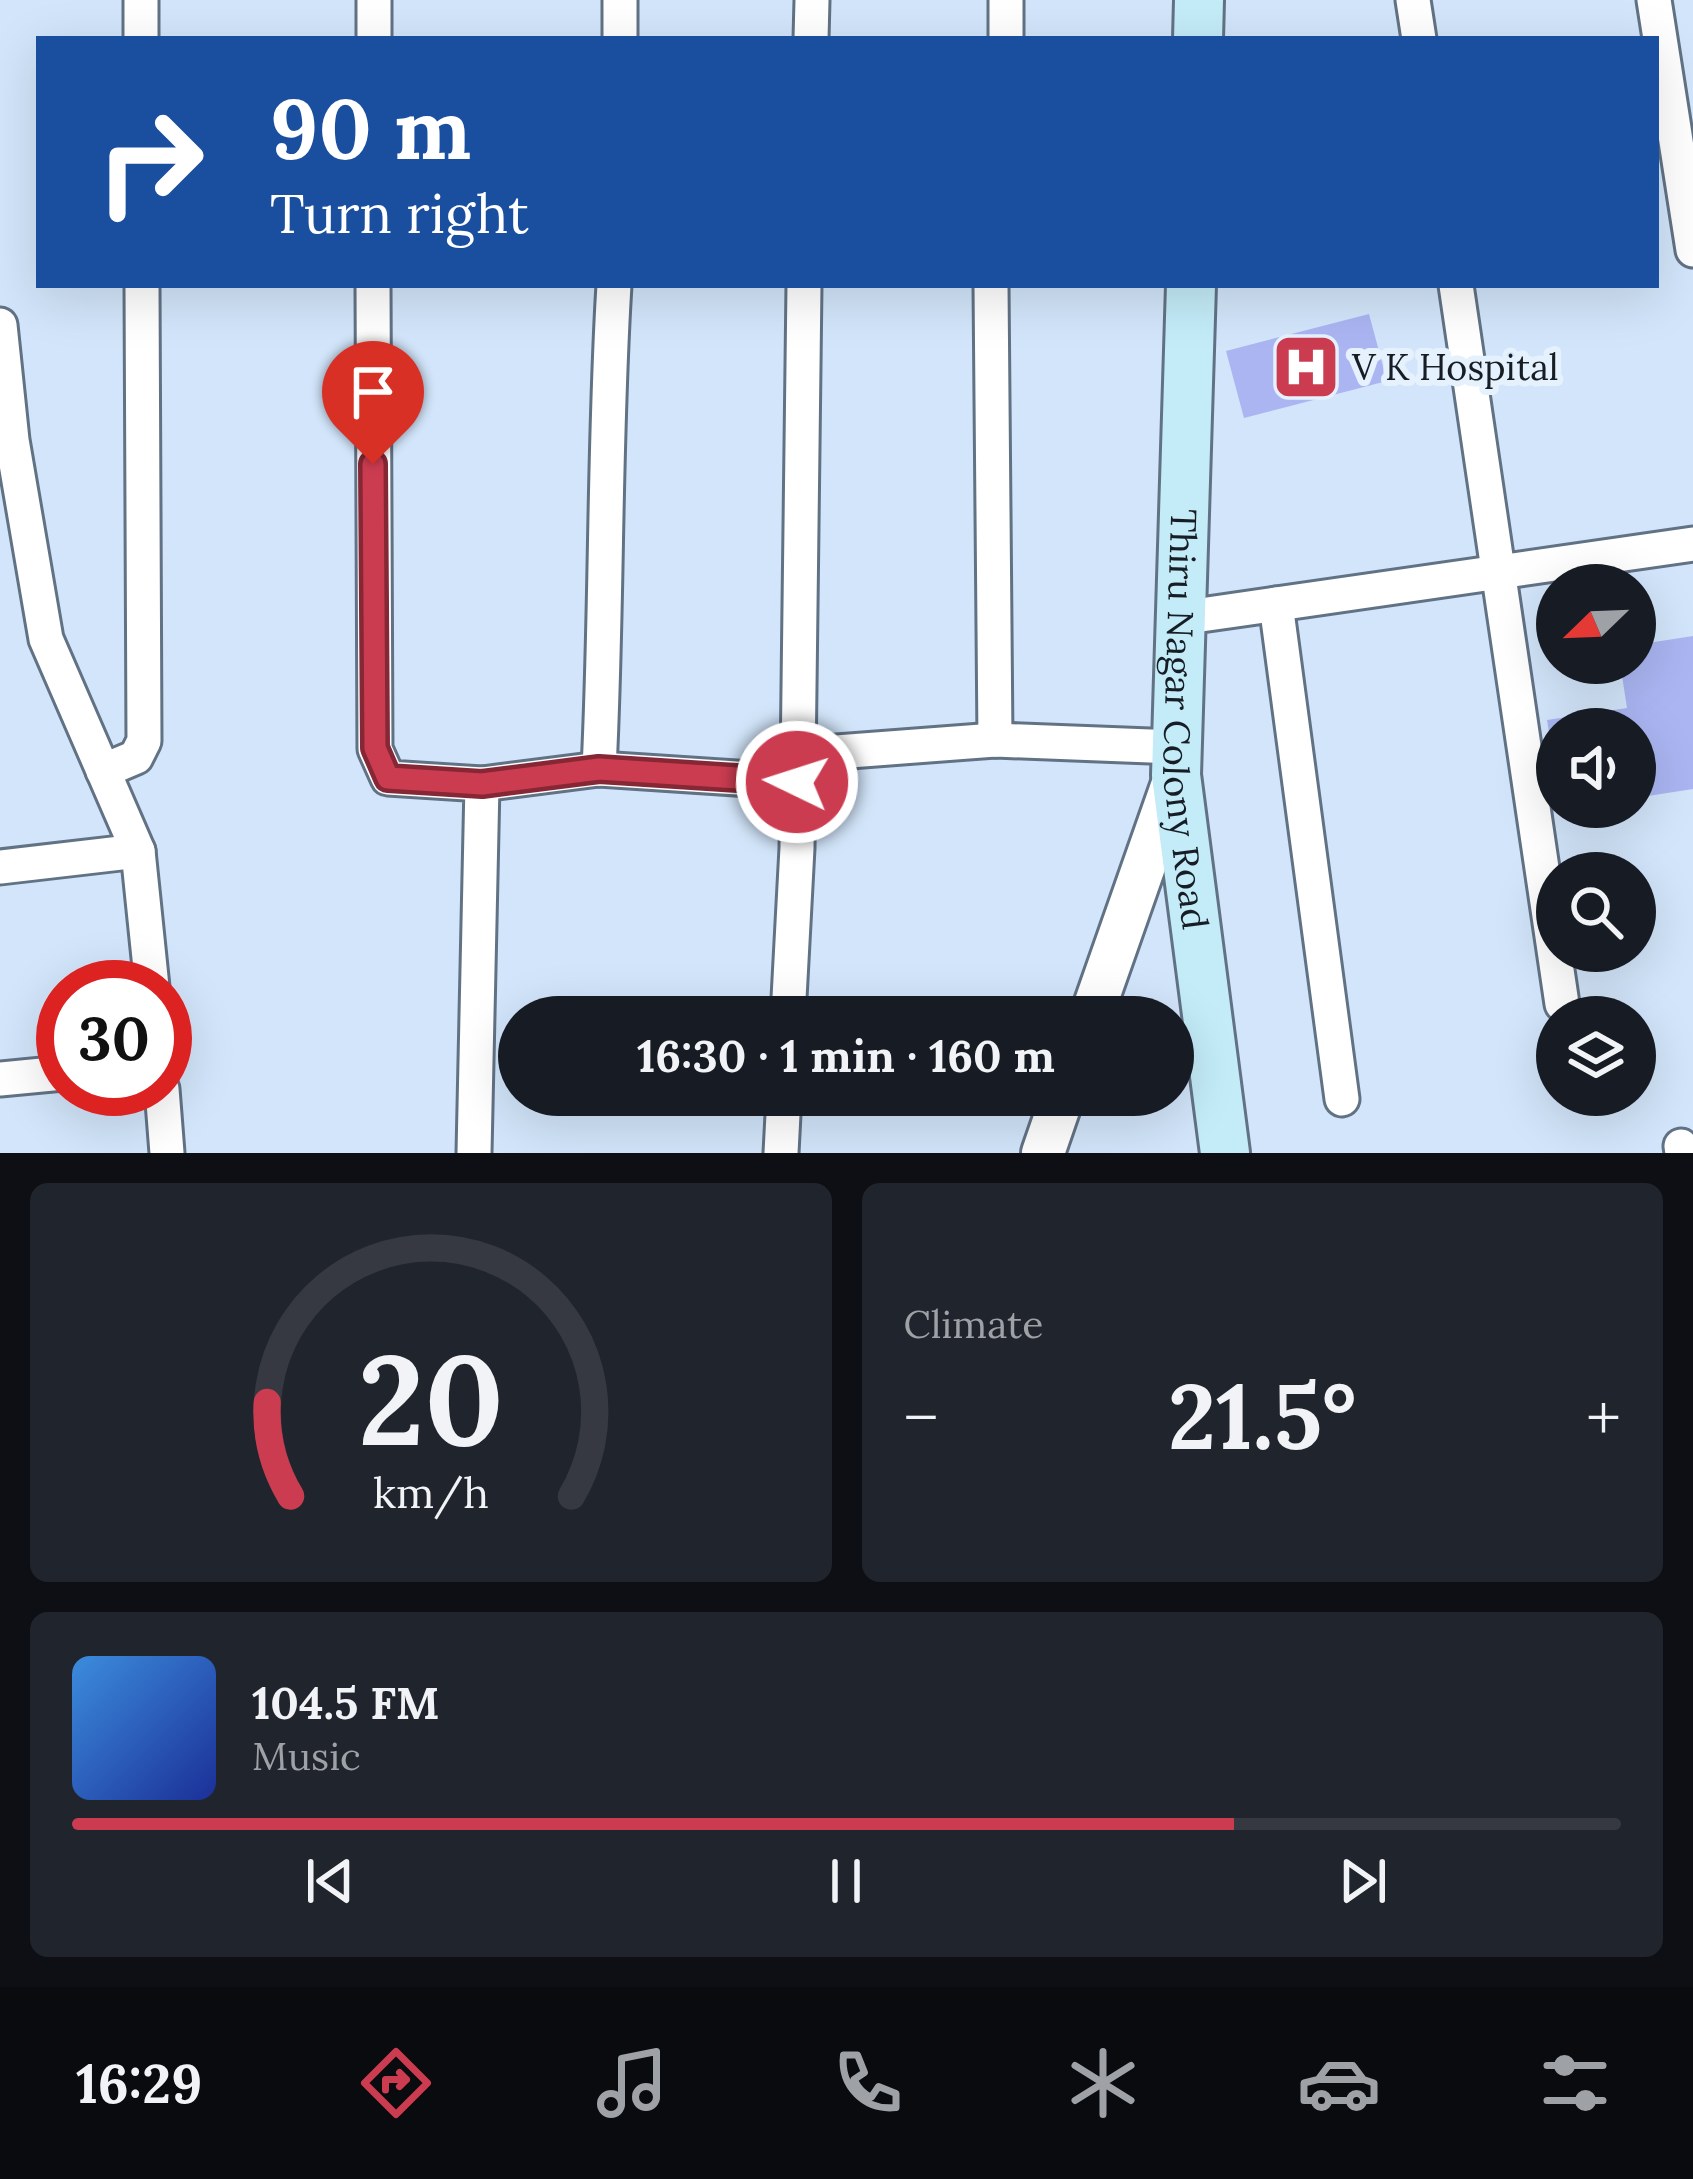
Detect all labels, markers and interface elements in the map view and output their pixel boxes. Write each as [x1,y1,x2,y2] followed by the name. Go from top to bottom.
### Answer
[270,74,471,182] text: 90 m
[72,84,228,240] icon: right
[270,179,529,248] text: Turn right
[1271,332,1341,402] hospital icon: V K Hospital
[322,341,424,464] pin
[1351,344,1559,390] place label: V K Hospital
[340,359,406,425] icon: arrive
[1153,508,1219,932] street label: Thiru Nagar Colony Road
[1536,564,1656,684] north arrow
[1536,564,1656,1116] map controls
[1536,708,1656,828] button: sound
[734,719,860,845] position arrow
[1536,852,1656,972] button: search
[36,960,192,1116] speed limit sign: 30
[1536,996,1656,1116] button: layers
[637,1027,1055,1084] text: 16:30 · 1 min · 160 m
[904,1299,1043,1349] text: Climate
[358,1319,504,1479] text: 20
[1168,1358,1356,1474] text: 21.5°
[904,1375,938,1459] text: −
[1586,1375,1621,1459] text: +
[373,1464,489,1519] text: km/h
[252,1674,440,1731] text: 104.5 FM
[252,1731,361,1781] text: Music
[297,1848,363,1914] icon: previous
[813,1848,879,1914] icon: pause
[1330,1848,1396,1914] icon: next
[354,2041,438,2125] icon: directions
[590,2041,674,2125] icon: music
[826,2041,910,2125] icon: phone
[1061,2041,1145,2125] icon: climate
[1297,2041,1381,2125] icon: car
[1533,2041,1617,2125] icon: filters
[76,2049,202,2118] text: 16:29

